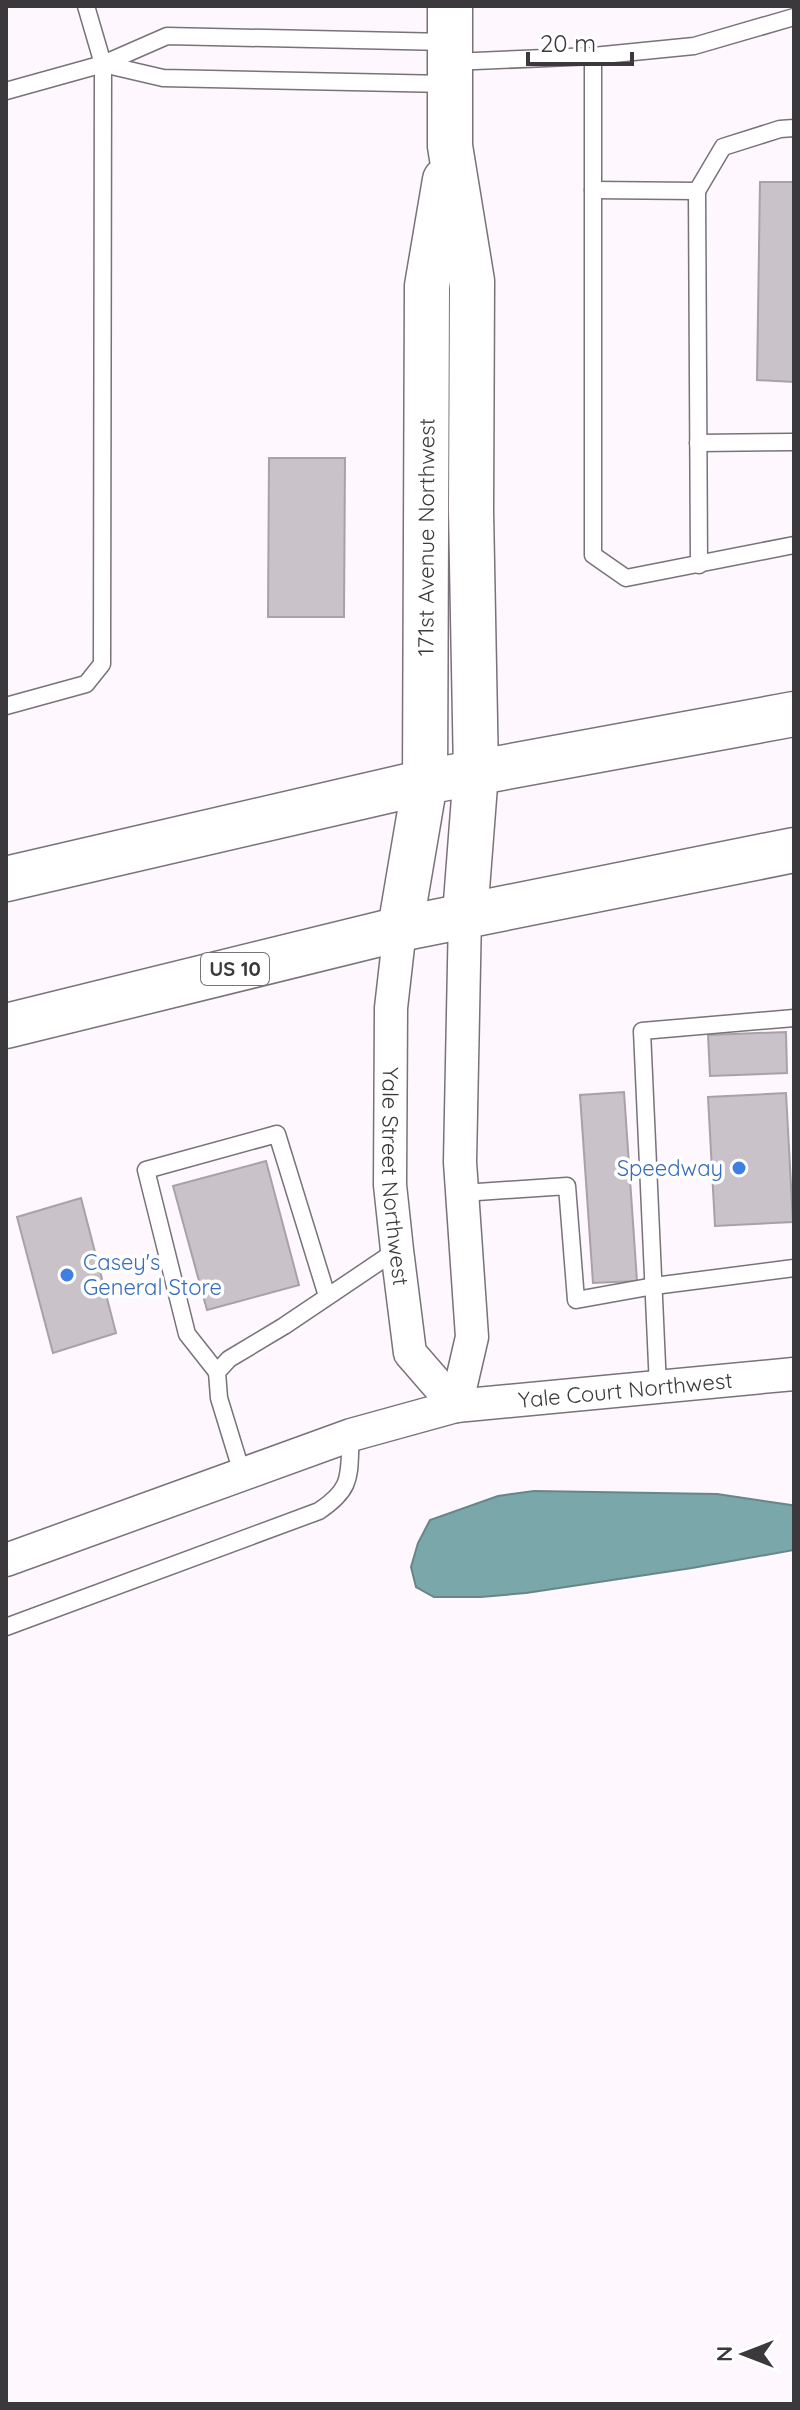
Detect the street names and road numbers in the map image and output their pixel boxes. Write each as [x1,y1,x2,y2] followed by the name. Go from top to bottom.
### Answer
[412,418,440,656] street label: 171st Avenue Northwest
[201,953,269,985] road number: US 10
[376,1067,415,1287] street label: Yale Street Northwest
[517,1366,734,1414] street label: Yale Court Northwest

